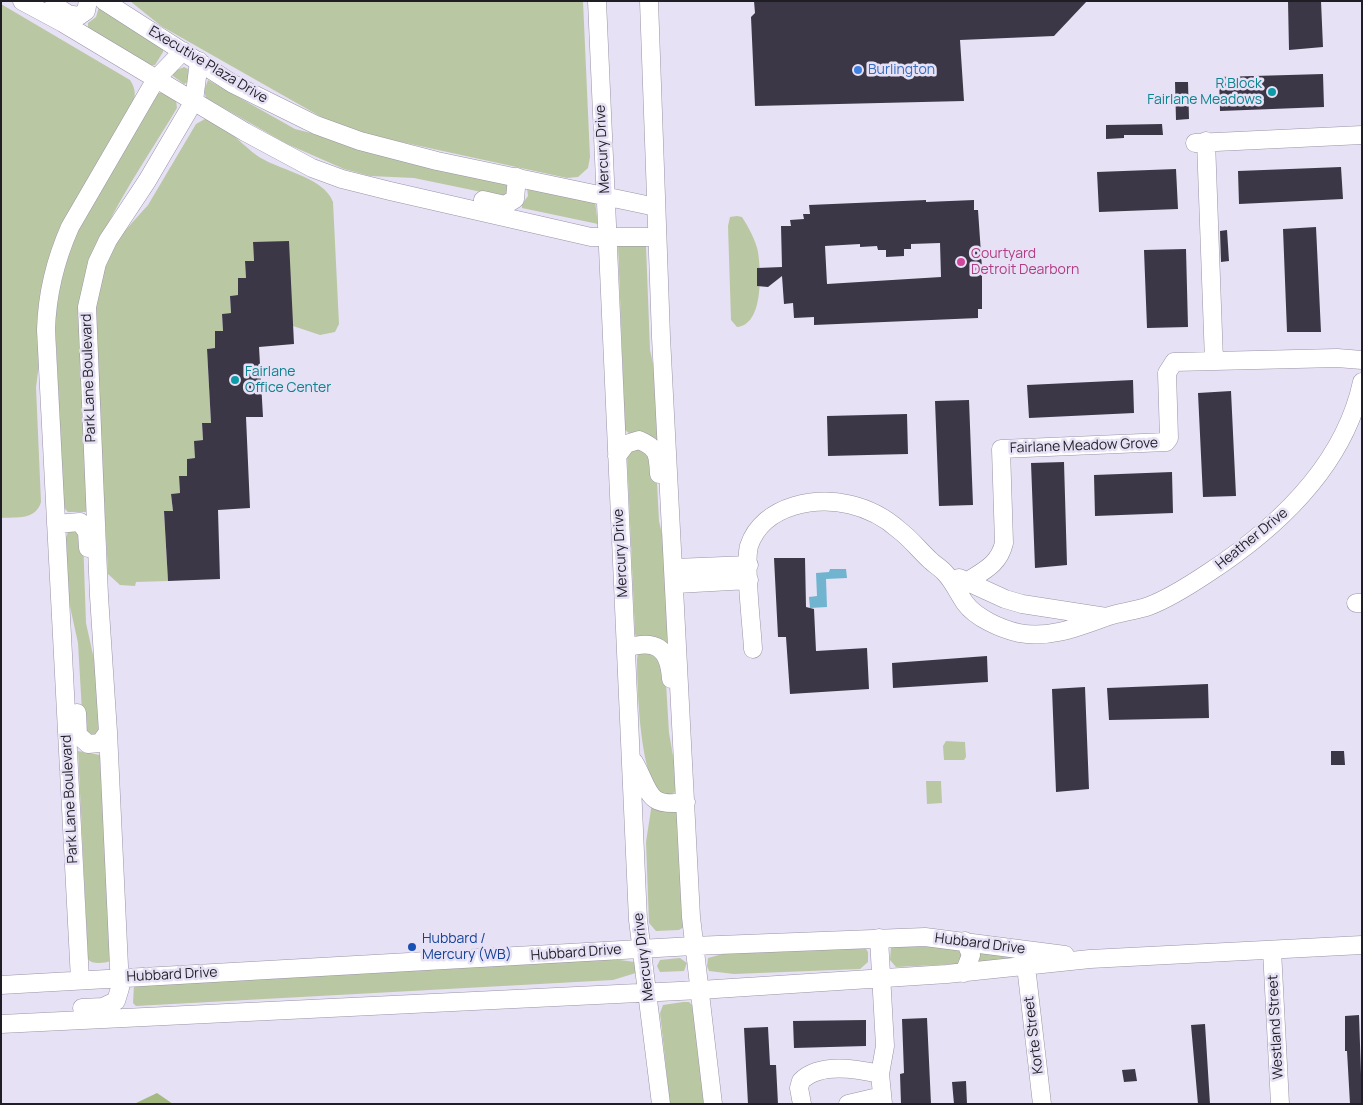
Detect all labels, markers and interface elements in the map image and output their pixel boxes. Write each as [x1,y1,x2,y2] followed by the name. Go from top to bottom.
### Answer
[145,23,271,107] street label: Executive Plaza Drive
[868,62,935,78] place label: Burlington
[852,64,864,76] marker: Burlington
[1147,76,1262,108] place label: R Block Fairlane Meadows
[1266,86,1278,98] marker: R Block Fairlane Meadows
[592,104,614,194] street label: Mercury Drive
[971,246,1079,278] place label: Courtyard Detroit Dearborn
[955,256,967,268] marker: Courtyard Detroit Dearborn
[78,313,100,443] street label: Park Lane Boulevard
[245,364,331,397] place label: Fairlane Office Center
[229,374,241,386] marker: Fairlane Office Center
[1010,435,1158,457] street label: Fairlane Meadow Grove
[1212,505,1292,573] street label: Heather Drive
[610,508,632,598] street label: Mercury Drive
[58,734,82,864] street label: Park Lane Boulevard
[630,912,658,1002] street label: Mercury Drive
[934,930,1026,958] street label: Hubbard Drive
[422,931,512,964] place label: Hubbard / Mercury (WB)
[406,941,418,953] marker: Hubbard / Mercury (WB)
[530,941,622,965] street label: Hubbard Drive
[126,964,218,986] street label: Hubbard Drive
[1265,974,1287,1080] street label: Westland Street
[1021,995,1047,1075] street label: Korte Street

